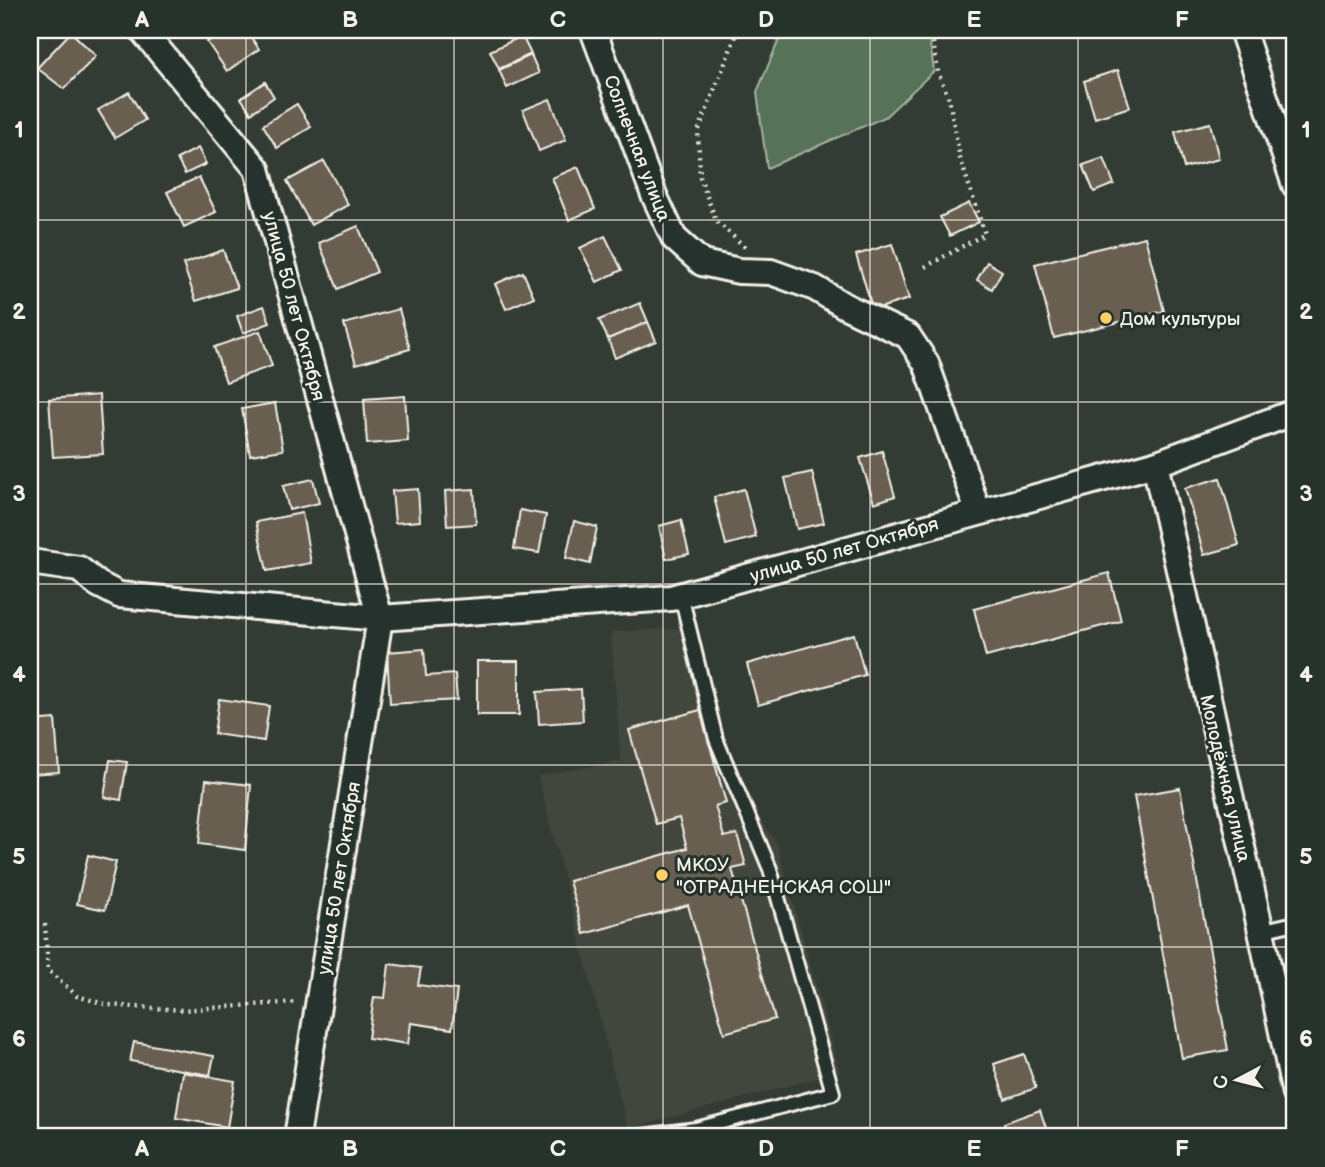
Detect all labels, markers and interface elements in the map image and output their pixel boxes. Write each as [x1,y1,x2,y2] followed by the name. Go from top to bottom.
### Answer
[134,6,150,34] text: A
[342,6,358,34] text: B
[550,6,566,34] text: C
[758,6,774,34] text: D
[967,6,982,34] text: E
[1175,6,1189,34] text: F
[598,72,675,225] street label: Солнечная улица
[14,116,24,144] text: 1
[1301,116,1311,144] text: 1
[257,209,330,404] street label: улица 50 лет Октября
[12,298,26,326] text: 2
[1299,298,1313,326] text: 2
[1120,308,1240,331] place label: Дом культуры
[1098,310,1114,326] marker: Дом культуры
[12,480,26,508] text: 3
[1299,480,1313,508] text: 3
[747,513,941,588] street label: улица 50 лет Октября
[12,661,26,689] text: 4
[1299,661,1313,689] text: 4
[1194,692,1255,864] street label: Молодёжная улица
[313,780,366,976] street label: улица 50 лет Октября
[12,843,26,871] text: 5
[1299,843,1313,871] text: 5
[676,854,891,899] place label: МКОУ "ОТРАДНЕНСКАЯ СОШ"
[654,867,670,883] marker: МКОУ "ОТРАДНЕНСКАЯ СОШ"
[12,1025,26,1053] text: 6
[1299,1025,1313,1053] text: 6
[1202,1044,1272,1114] north arrow
[1209,1074,1234,1090] text: С
[134,1135,150,1163] text: A
[342,1135,358,1163] text: B
[550,1135,566,1163] text: C
[758,1135,774,1163] text: D
[967,1135,982,1163] text: E
[1175,1135,1189,1163] text: F

